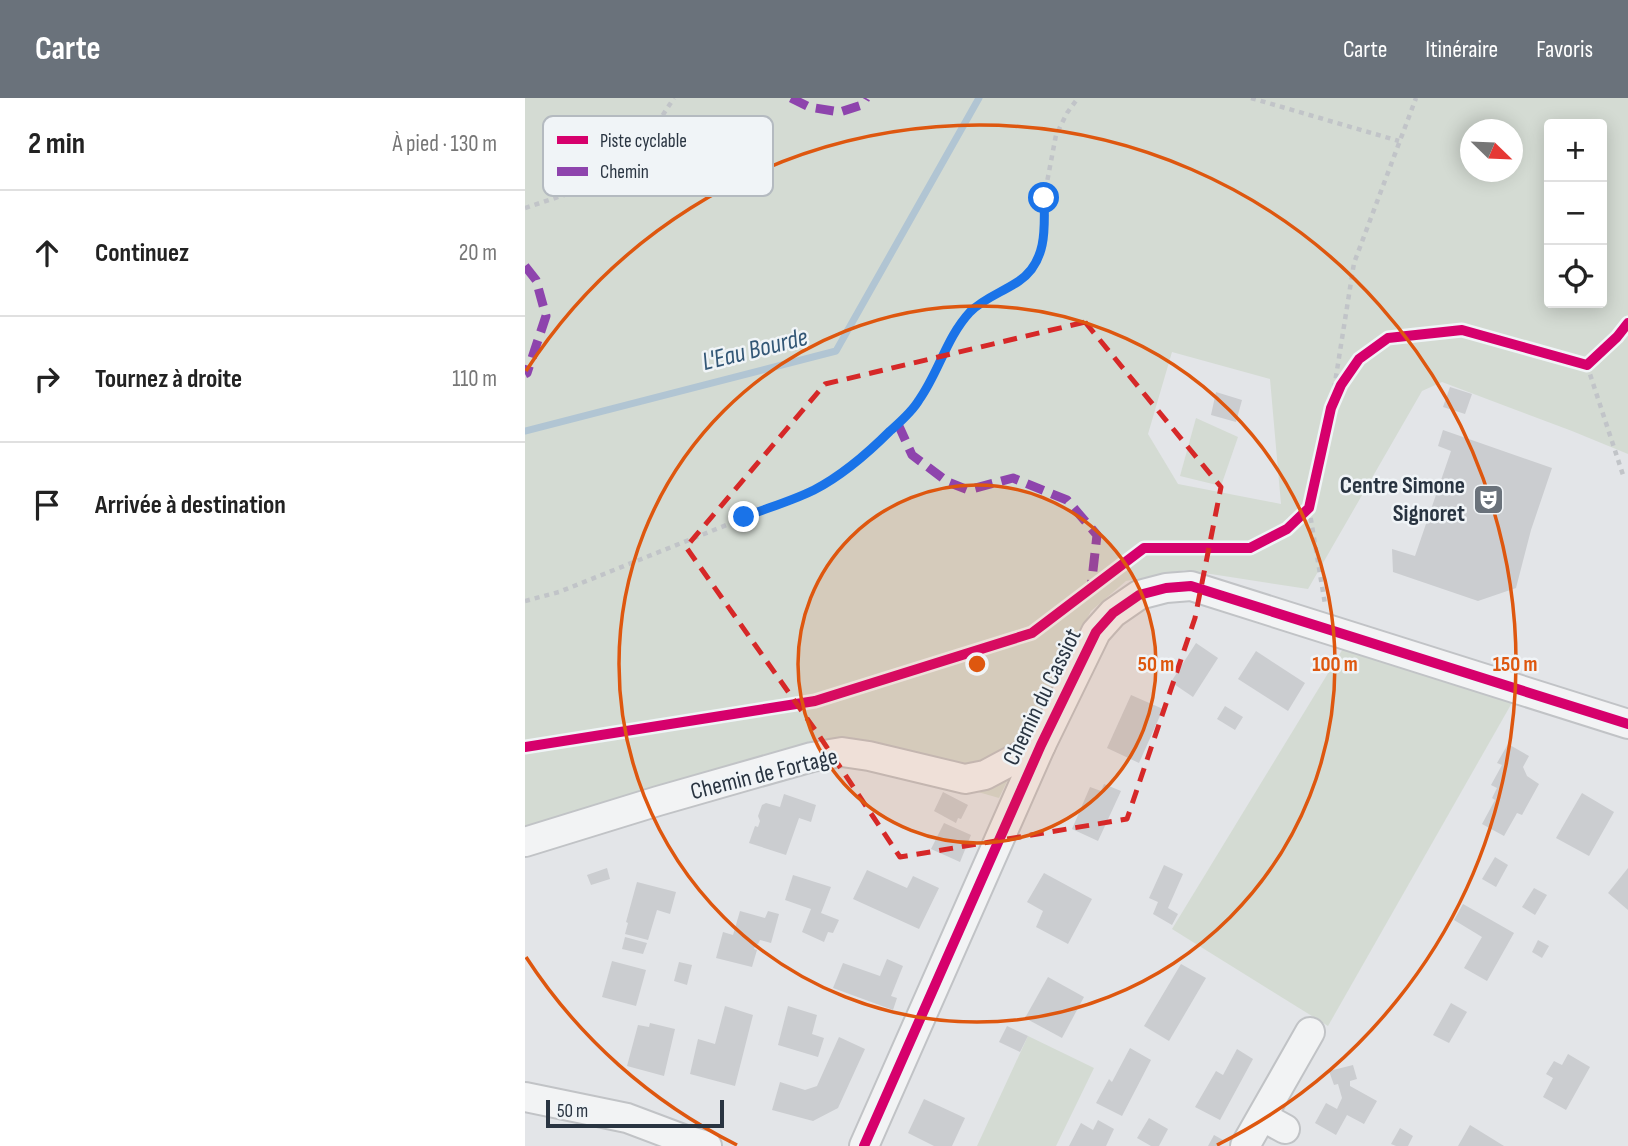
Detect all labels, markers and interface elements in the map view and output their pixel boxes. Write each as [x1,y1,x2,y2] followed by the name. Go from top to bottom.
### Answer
[35,29,101,69] text: Carte
[1343,35,1387,64] text: Carte
[1425,35,1498,64] text: Itinéraire
[1536,35,1593,64] text: Favoris
[543,116,773,196] legend
[1460,119,1523,182] north arrow
[1544,119,1607,308] map controls
[1544,119,1607,182] button: +
[28,126,85,162] text: 2 min
[393,130,497,158] text: À pied · 130 m
[600,130,687,153] text: Piste cyclable
[600,161,649,184] text: Chemin
[1028,182,1059,213] route start
[1544,182,1607,245] button: −
[28,234,66,272] icon: ahead
[95,238,189,269] text: Continuez
[459,239,497,267] text: 20 m
[1544,245,1607,308] button: locate
[699,322,811,378] water label: L'Eau Bourde
[28,360,66,398] icon: right
[95,364,242,395] text: Tournez à droite
[452,365,497,393] text: 110 m
[1340,471,1465,528] place label: Centre Simone Signoret
[1471,482,1505,516] theatre icon: Centre Simone Signoret
[28,486,66,524] icon: arrive
[95,490,286,521] text: Arrivée à destination
[728,501,759,532] route end
[996,624,1088,770] street label: Chemin du Cassiot
[965,652,989,676] centre of rings
[1138,652,1174,677] text: 50 m
[1312,652,1358,677] text: 100 m
[1493,652,1537,677] text: 150 m
[687,742,841,806] street label: Chemin de Fortage
[546,1097,725,1129] scale bar
[557,1100,588,1123] text: 50 m

